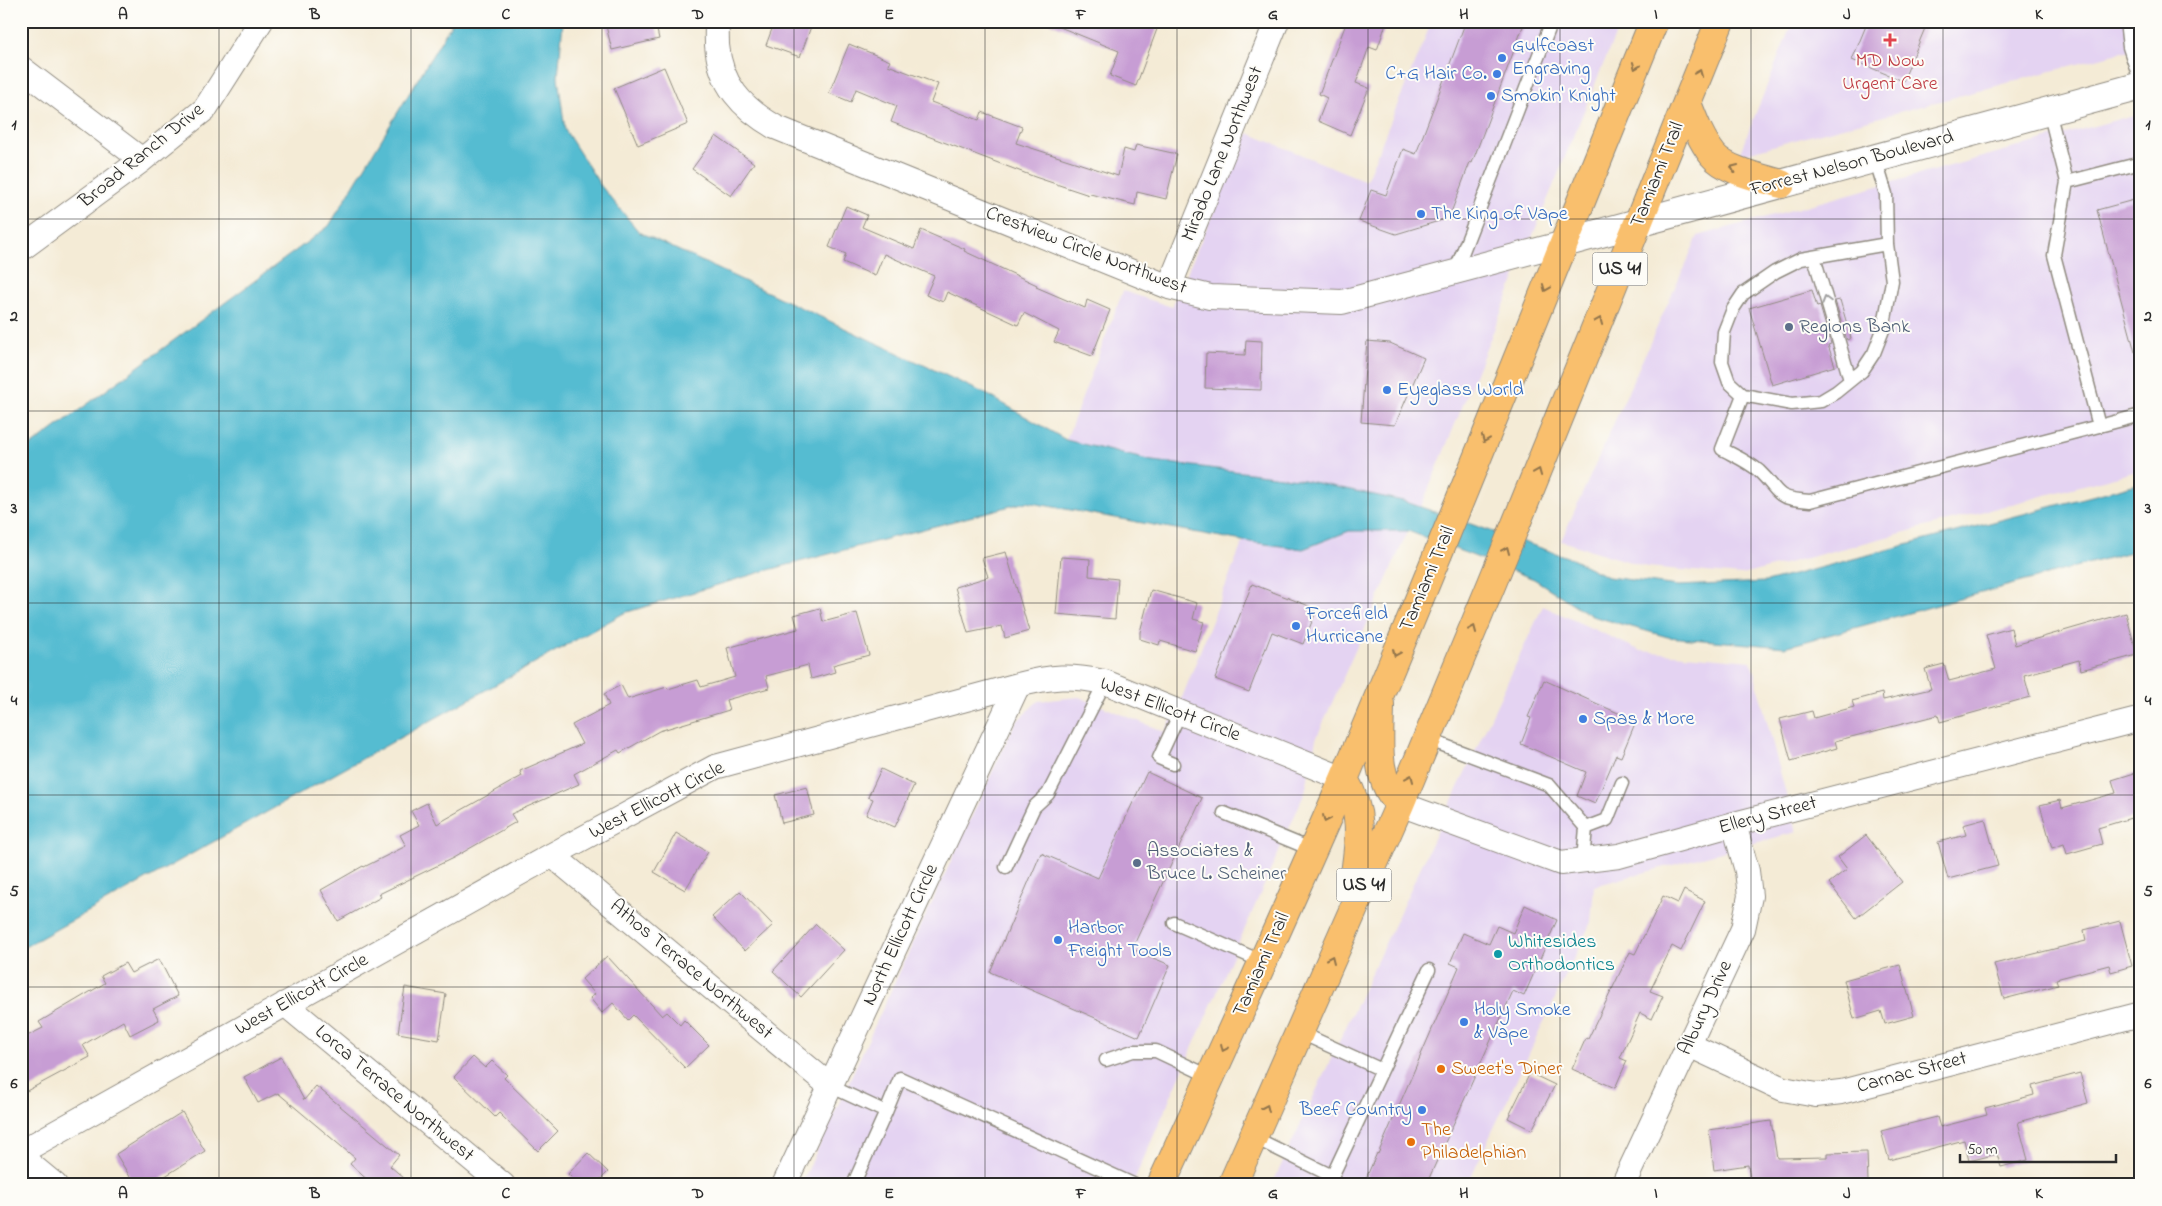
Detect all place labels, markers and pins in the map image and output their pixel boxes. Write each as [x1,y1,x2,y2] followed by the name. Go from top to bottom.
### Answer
[1512,32,1595,85] place label: Gulfcoast Engraving
[1883,33,1897,47] marker: MD Now Urgent Care
[1842,47,1938,100] place label: MD Now Urgent Care
[1496,52,1508,64] marker: Gulfcoast Engraving
[1385,60,1487,89] place label: C+G Hair Co.
[1491,68,1503,80] marker: C+G Hair Co.
[1501,82,1616,112] place label: Smokin' Knight
[1485,90,1497,102] marker: Smokin' Knight
[1431,200,1568,230] place label: The King of Vape
[1415,208,1427,220] marker: The King of Vape
[1799,313,1910,343] place label: Regions Bank
[1783,321,1795,333] marker: Regions Bank
[1397,376,1524,406] place label: Eyeglass World
[1381,384,1393,396] marker: Eyeglass World
[1305,600,1388,652] place label: Forcefield Hurricane
[1290,620,1302,632] marker: Forcefield Hurricane
[1593,705,1695,734] place label: Spas & More
[1577,713,1589,725] marker: Spas & More
[1146,837,1287,889] place label: Associates & Bruce L. Scheiner
[1131,857,1143,869] marker: Associates & Bruce L. Scheiner
[1067,914,1172,967] place label: Harbor Freight Tools
[1508,928,1615,980] place label: Whitesides Orthodontics
[1052,934,1064,946] marker: Harbor Freight Tools
[1492,948,1504,960] marker: Whitesides Orthodontics
[1474,996,1571,1048] place label: Holy Smoke & Vape
[1458,1016,1470,1028] marker: Holy Smoke & Vape
[1451,1055,1563,1084] place label: Sweet's Diner
[1435,1063,1447,1075] marker: Sweet's Diner
[1299,1096,1412,1125] place label: Beef Country
[1416,1104,1428,1116] marker: Beef Country
[1421,1116,1526,1168] place label: The Philadelphian
[1405,1136,1417,1148] marker: The Philadelphian

